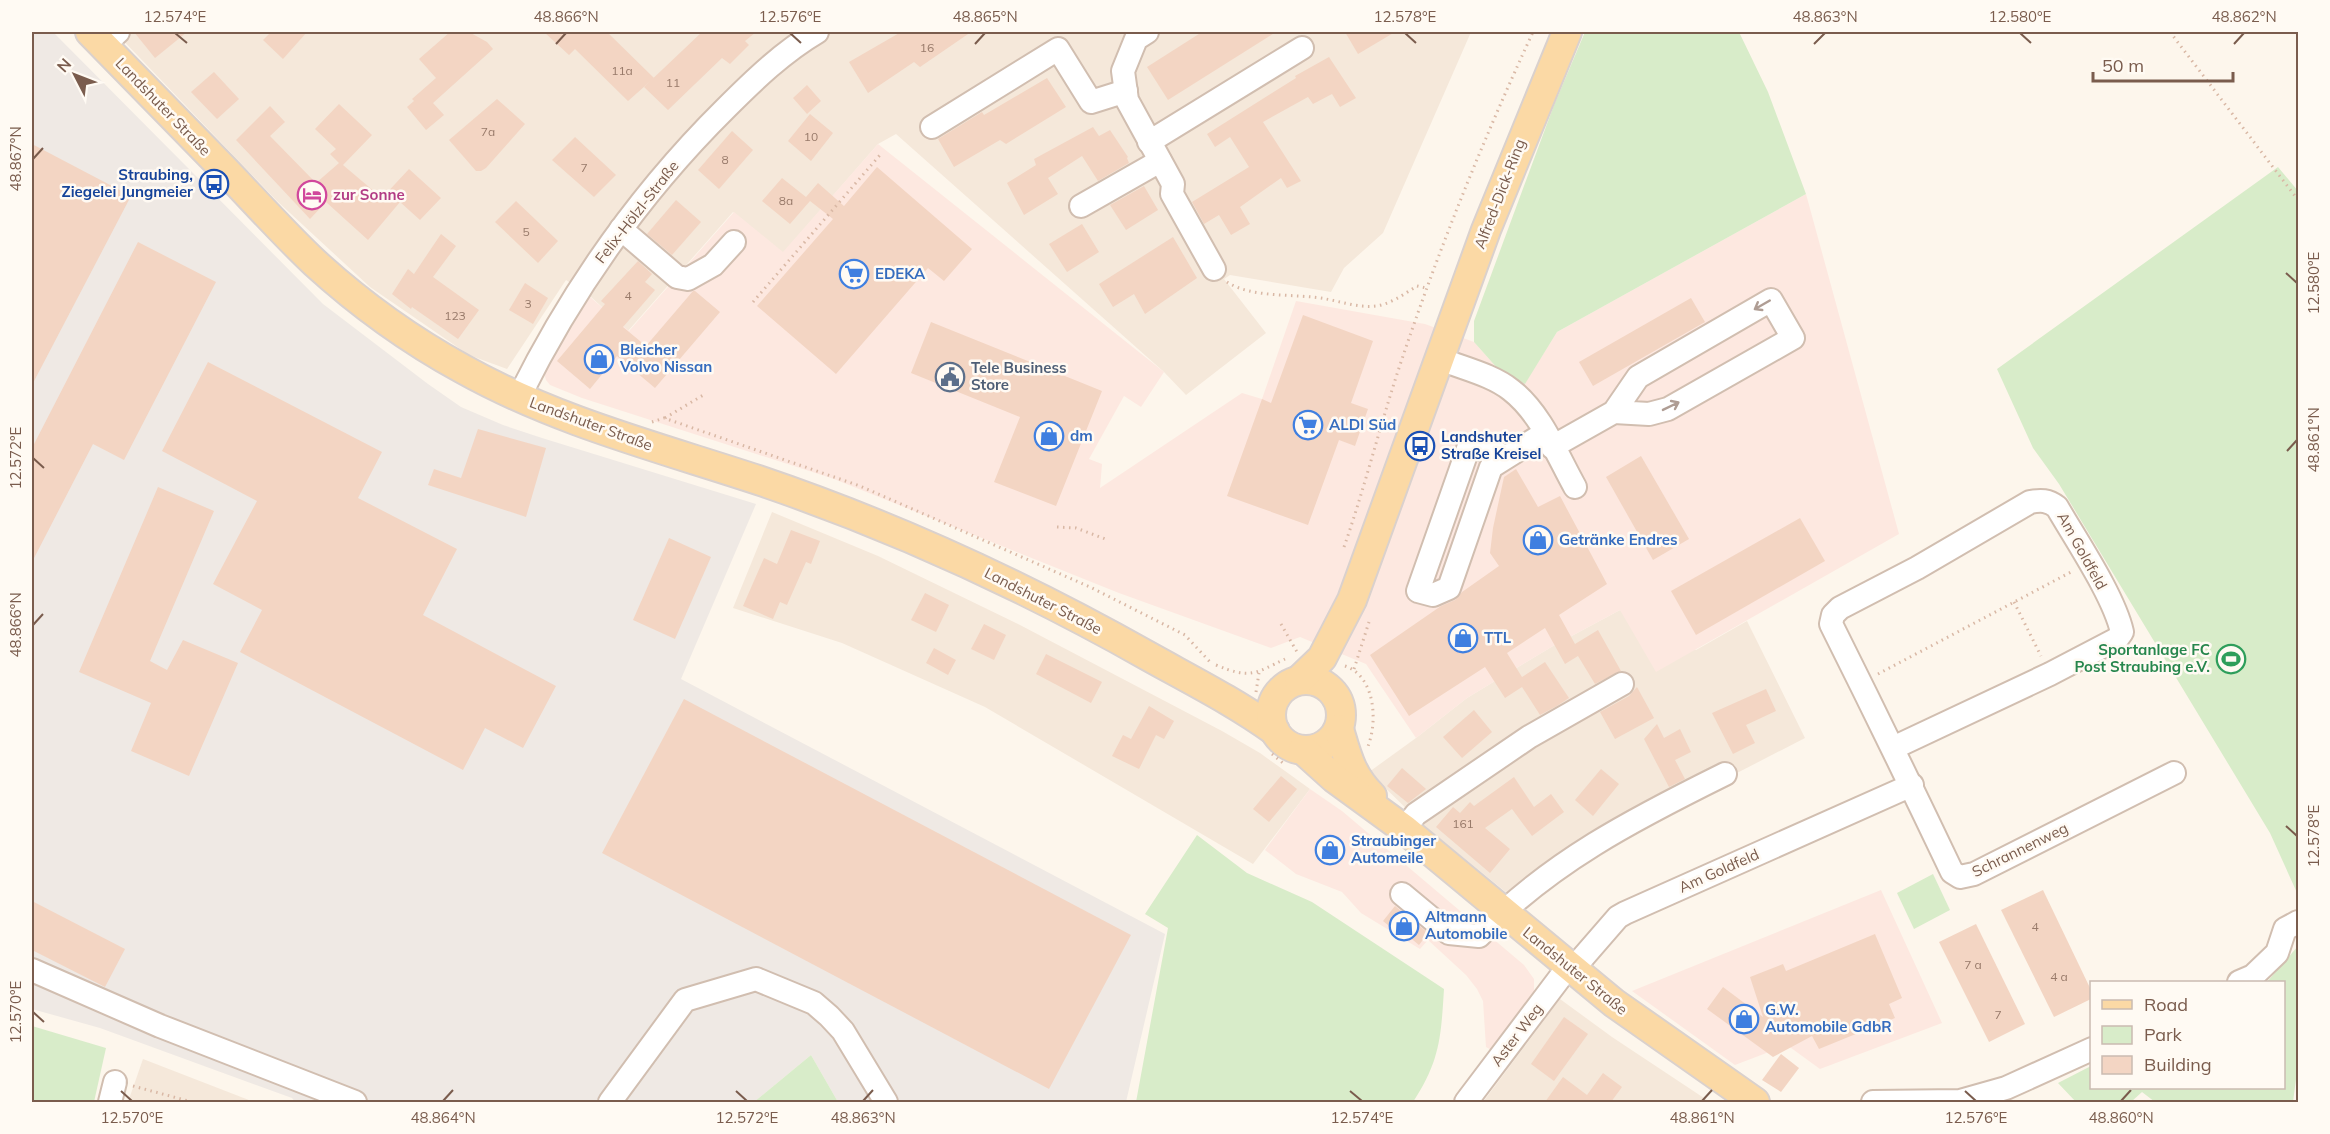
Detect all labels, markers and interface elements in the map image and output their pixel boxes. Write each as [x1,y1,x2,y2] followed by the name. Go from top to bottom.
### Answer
[144,7,207,26] text: 12.574°E
[533,7,599,26] text: 48.866°N
[759,7,822,26] text: 12.576°E
[952,7,1018,26] text: 48.865°N
[1374,7,1437,26] text: 12.578°E
[1792,7,1858,26] text: 48.863°N
[1989,7,2052,26] text: 12.580°E
[2211,7,2277,26] text: 48.862°N
[920,40,934,55] house number: 16
[45,45,105,105] north arrow
[2093,45,2232,83] scale bar
[52,54,75,76] text: N
[112,54,215,160] street label: Landshuter Straße
[2102,54,2144,77] text: 50 m
[611,63,633,78] house number: 11a
[666,75,680,90] house number: 11
[481,124,495,139] house number: 7a
[6,126,25,192] text: 48.867°N
[804,129,818,144] house number: 10
[1470,136,1529,252] street label: Alfred-Dick-Ring
[721,152,729,167] house number: 8
[591,157,683,267] street label: Felix-Hölzl-Straße
[580,160,588,175] house number: 7
[62,165,193,201] place label: Straubing, Ziegelei Jungmeier
[198,168,230,200] bus stop icon: Straubing, Ziegelei Jungmeier
[296,179,328,211] hotel icon: zur Sonne
[333,185,405,204] place label: zur Sonne
[779,193,793,208] house number: 8a
[522,224,530,239] house number: 5
[2304,251,2323,314] text: 12.580°E
[838,258,870,290] supermarket icon: EDEKA
[875,264,926,283] place label: EDEKA
[624,288,632,303] house number: 4
[524,296,532,311] house number: 3
[1754,300,1771,312] one-way arrow
[444,308,466,323] house number: 123
[619,340,712,376] place label: Bleicher Volvo Nissan
[583,343,615,375] shop icon: Bleicher Volvo Nissan
[971,358,1067,394] place label: Tele Business Store
[934,361,966,393] public building icon: Tele Business Store
[527,393,655,455] street label: Landshuter Straße
[1661,400,1679,412] one-way arrow
[2304,407,2323,473] text: 48.861°N
[1292,409,1324,441] supermarket icon: ALDI Süd
[1329,415,1396,434] place label: ALDI Süd
[1033,420,1065,452] shop icon: dm
[6,426,25,489] text: 12.572°E
[1070,426,1093,445] place label: dm
[1441,427,1541,463] place label: Landshuter Straße Kreisel
[1404,430,1436,462] bus stop icon: Landshuter Straße Kreisel
[2053,509,2112,593] street label: Am Goldfeld
[1522,524,1554,556] shop icon: Getränke Endres
[1559,530,1677,549] place label: Getränke Endres
[981,563,1105,638] street label: Landshuter Straße
[6,592,25,658] text: 48.866°N
[1447,622,1479,654] shop icon: TTL
[1484,628,1512,647] place label: TTL
[2074,640,2210,676] place label: Sportanlage FC Post Straubing e.V.
[2215,643,2247,675] sports icon: Sportanlage FC Post Straubing e.V.
[2304,804,2323,867] text: 12.578°E
[1452,816,1474,831] house number: 161
[1969,818,2071,881] street label: Schrannenweg
[1351,831,1436,867] place label: Straubinger Automeile
[1314,834,1346,866] shop icon: Straubinger Automeile
[1676,844,1762,897] street label: Am Goldfeld
[1425,907,1507,943] place label: Altmann Automobile
[1388,910,1420,942] shop icon: Altmann Automobile
[2031,919,2039,934] house number: 4
[1519,923,1631,1019] street label: Landshuter Straße
[1964,957,1982,972] house number: 7 a
[2050,969,2068,984] house number: 4 a
[6,980,25,1043] text: 12.570°E
[2090,981,2285,1089] legend
[2144,993,2188,1016] text: Road
[1487,999,1546,1070] street label: Aster Weg
[1765,1000,1892,1036] place label: G.W. Automobile GdbR
[1728,1003,1760,1035] shop icon: G.W. Automobile GdbR
[1994,1007,2002,1022] house number: 7
[2144,1023,2183,1046] text: Park
[2144,1053,2212,1076] text: Building
[101,1108,164,1127] text: 12.570°E
[410,1108,476,1127] text: 48.864°N
[716,1108,779,1127] text: 12.572°E
[830,1108,896,1127] text: 48.863°N
[1331,1108,1394,1127] text: 12.574°E
[1669,1108,1735,1127] text: 48.861°N
[1945,1108,2008,1127] text: 12.576°E
[2088,1108,2154,1127] text: 48.860°N

